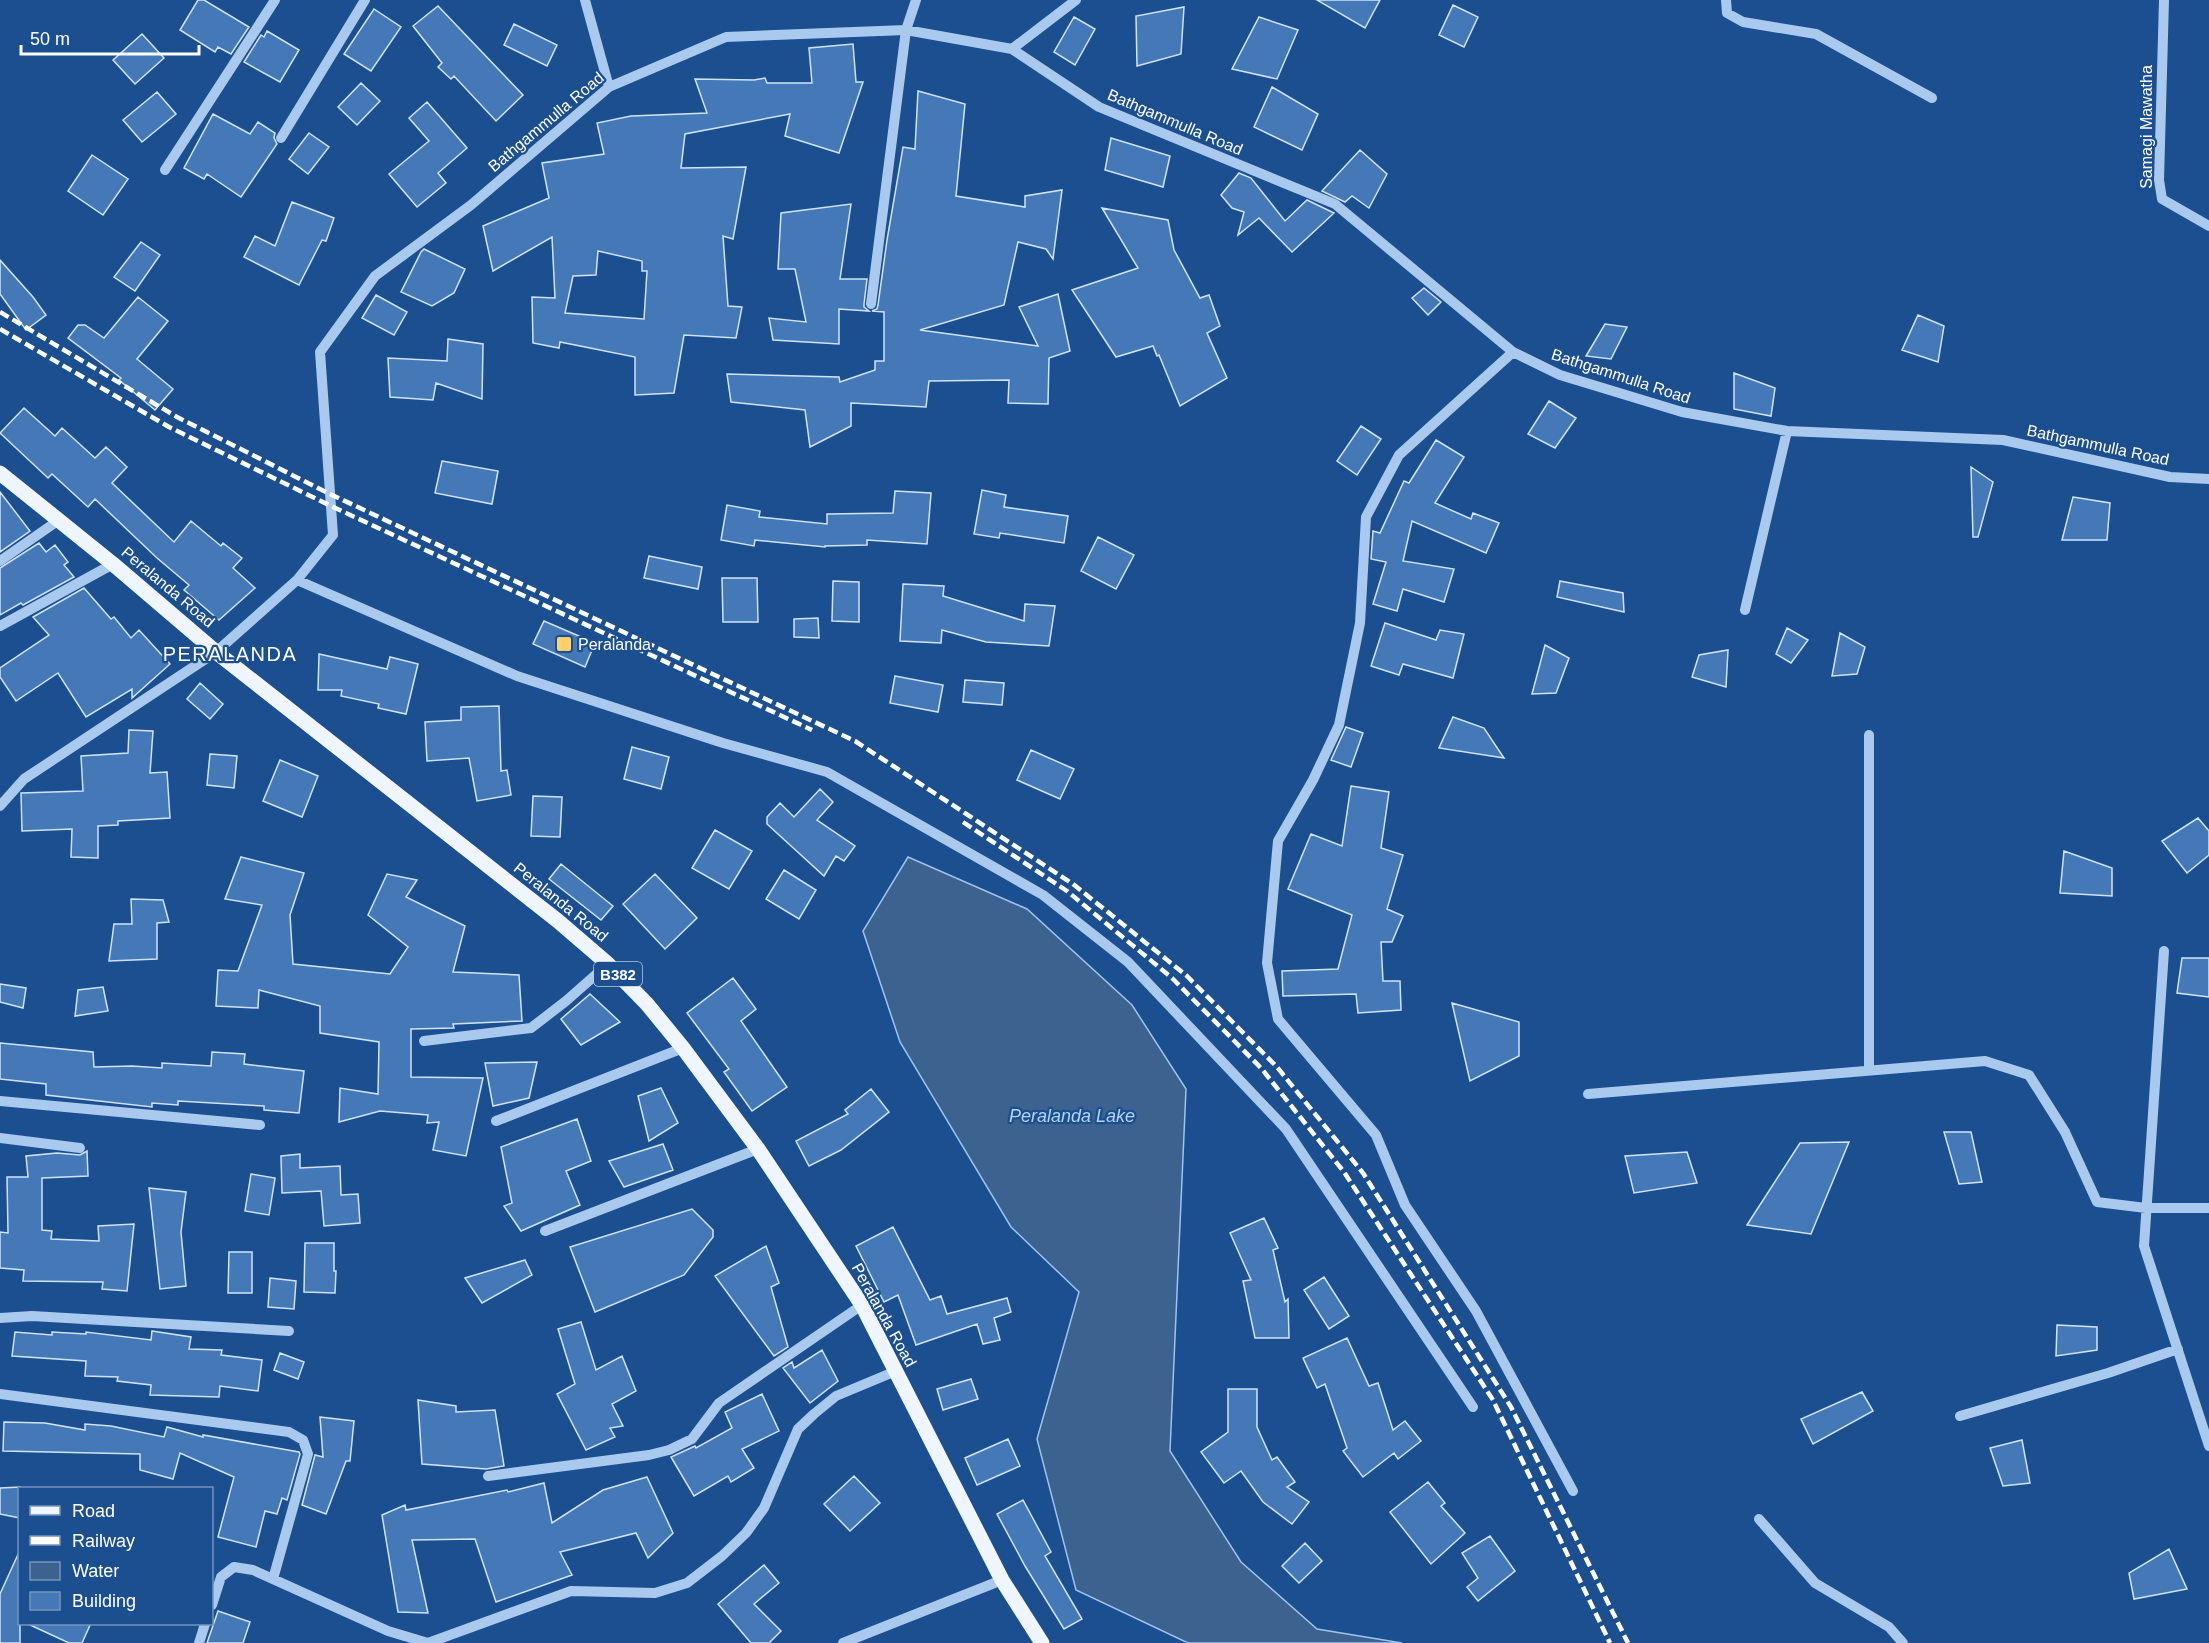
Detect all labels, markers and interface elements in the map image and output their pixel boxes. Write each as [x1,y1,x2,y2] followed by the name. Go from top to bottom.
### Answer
[21,18,200,56] scale bar
[30,29,70,49] text: 50 m
[2138,65,2155,189] street label: Samagi Mawatha
[485,69,607,175] street label: Bathgammulla Road
[1105,86,1245,158] street label: Bathgammulla Road
[1549,346,1693,406] street label: Bathgammulla Road
[2025,422,2171,468] street label: Bathgammulla Road
[118,543,218,631] street label: Peralanda Road
[555,635,573,653] marker: Peralanda
[578,636,651,653] place label: Peralanda
[163,643,297,665] district label: PERALANDA
[511,859,611,945] street label: Peralanda Road
[594,962,642,986] road number: B382
[1009,1106,1135,1126] water label: Peralanda Lake
[849,1260,919,1370] street label: Peralanda Road
[18,1487,213,1625] legend
[72,1501,115,1521] text: Road
[72,1531,135,1551] text: Railway
[72,1561,119,1581] text: Water
[72,1591,136,1611] text: Building

